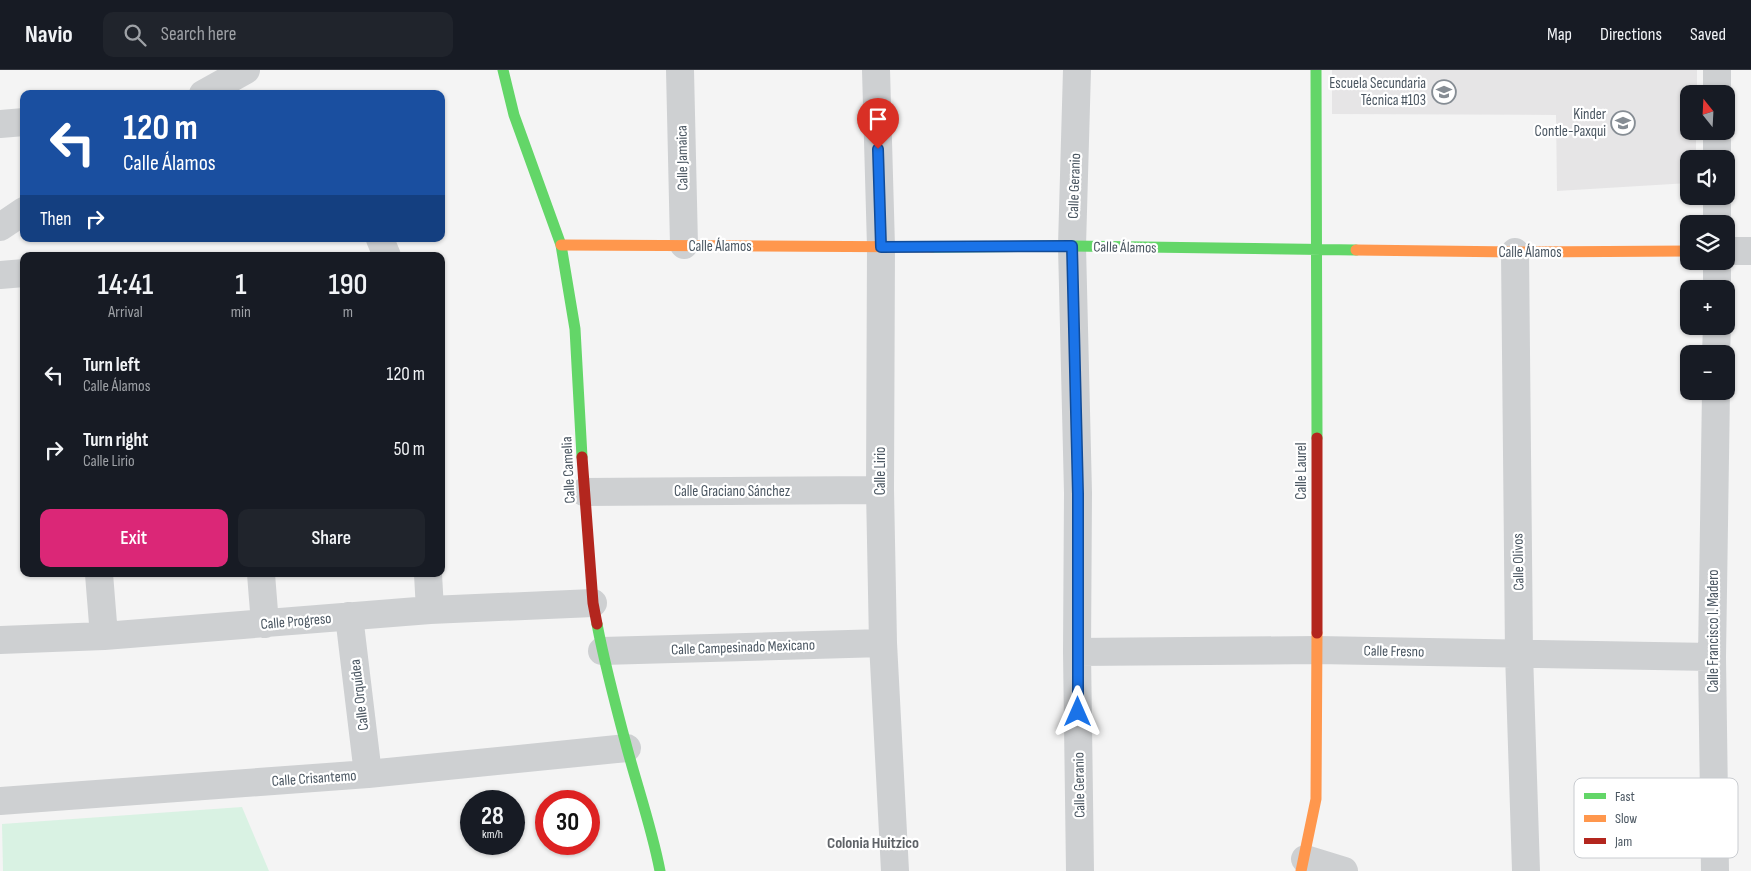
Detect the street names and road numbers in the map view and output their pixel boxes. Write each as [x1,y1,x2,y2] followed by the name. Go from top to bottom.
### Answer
[672,125,693,191] street label: Calle Jamaica
[1064,153,1085,219] street label: Calle Geranio
[688,237,752,256] street label: Calle Álamos
[1093,237,1157,258] street label: Calle Álamos
[1498,243,1562,262] street label: Calle Álamos
[557,436,580,504] street label: Calle Camelia
[1292,442,1311,500] street label: Calle Laurel
[871,447,890,495] street label: Calle Lirio
[674,482,791,501] street label: Calle Graciano Sánchez
[1509,533,1528,591] street label: Calle Olivos
[1704,570,1723,692] street label: Calle Francisco I. Madero
[260,609,332,634] street label: Calle Progreso
[671,635,815,660] street label: Calle Campesinado Mexicano
[1364,641,1424,662] street label: Calle Fresno
[346,658,373,732] street label: Calle Orquídea
[1069,752,1090,818] street label: Calle Geranio
[271,766,357,791] street label: Calle Crisantemo

